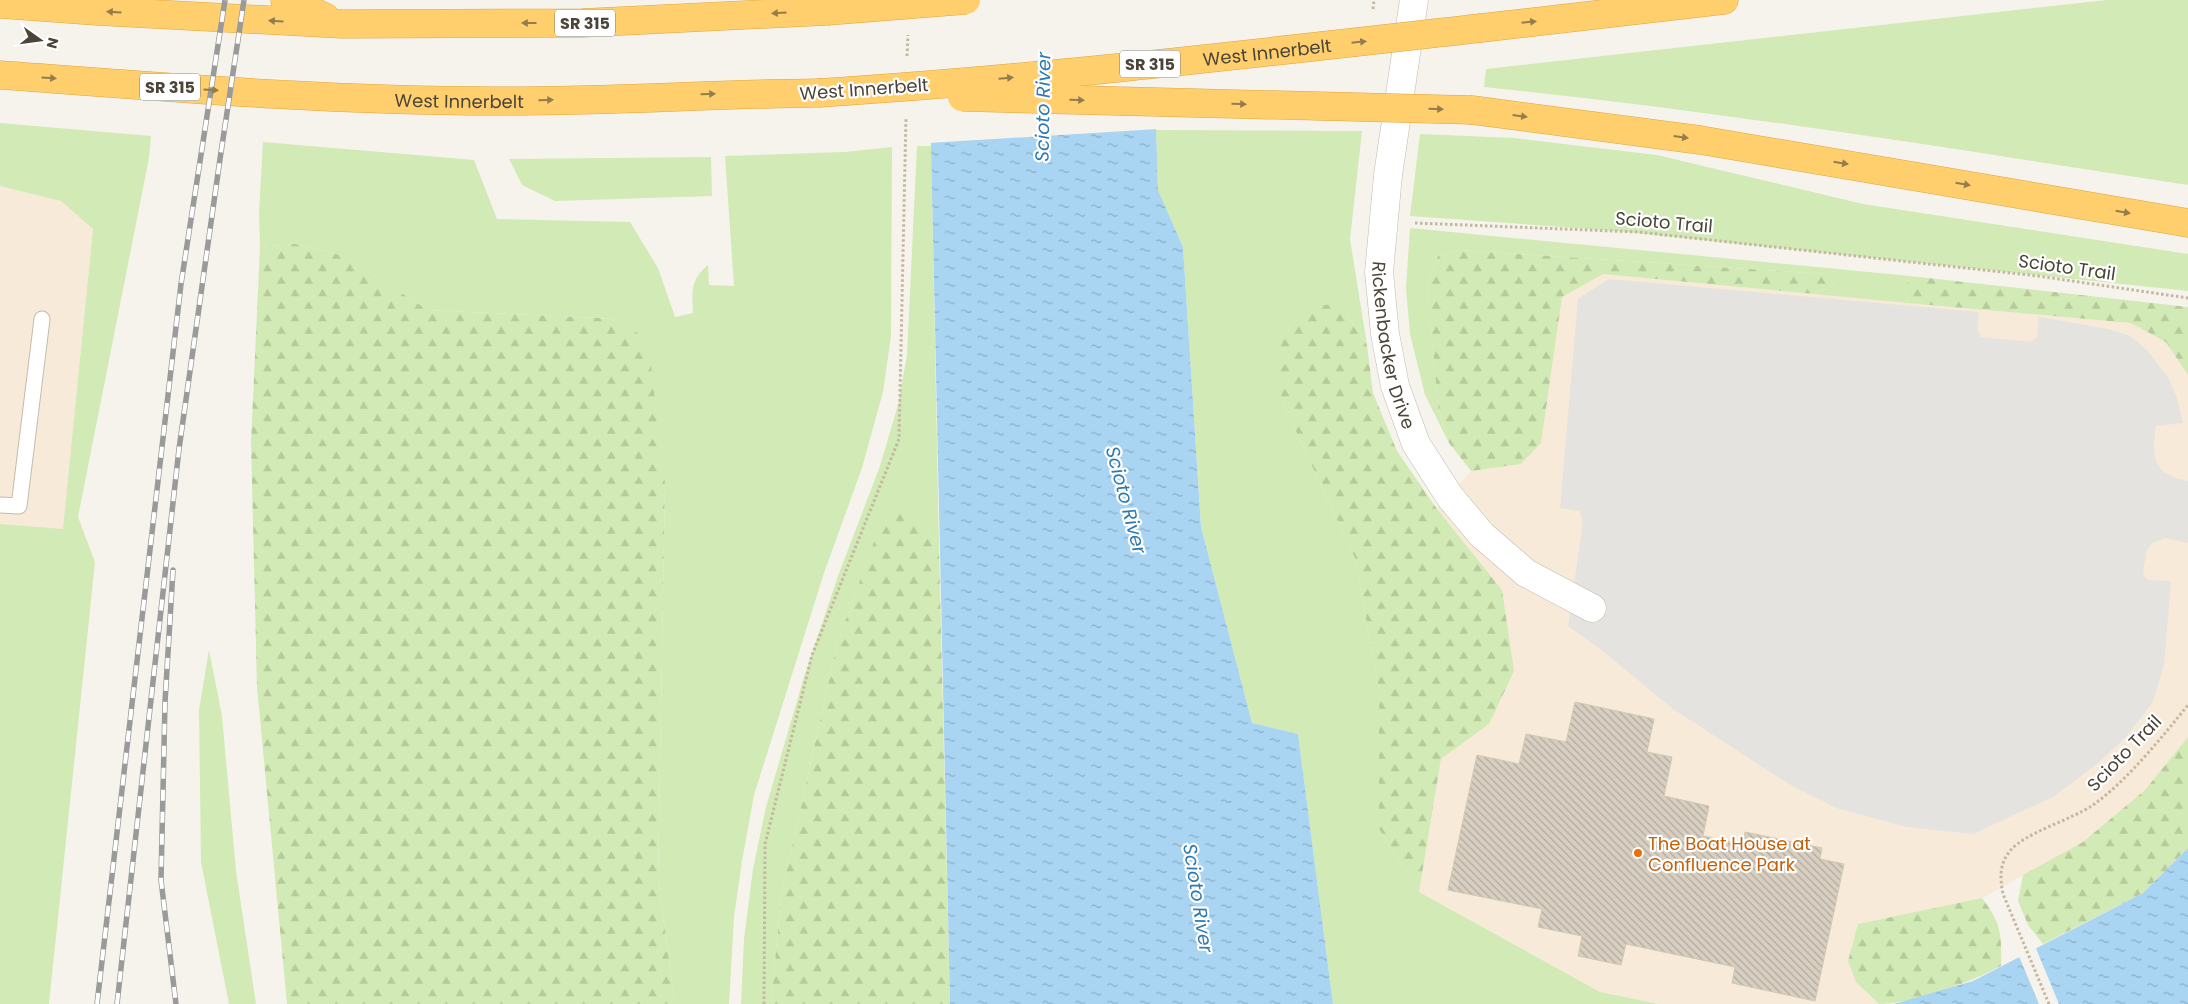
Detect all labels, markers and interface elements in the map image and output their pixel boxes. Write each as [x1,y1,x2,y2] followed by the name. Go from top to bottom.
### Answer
[105,8,121,16] one-way arrow
[555,9,615,36] road number: SR 315
[770,10,786,18] one-way arrow
[15,15,65,65] north arrow
[268,16,284,24] one-way arrow
[1521,18,1537,26] one-way arrow
[520,19,536,27] one-way arrow
[1201,33,1333,71] street label: West Innerbelt
[42,36,64,51] text: N
[1351,38,1367,46] one-way arrow
[1029,51,1057,162] water label: Scioto River
[1120,51,1180,78] road number: SR 315
[799,72,929,106] street label: West Innerbelt
[140,74,200,100] road number: SR 315
[998,74,1014,82] one-way arrow
[41,75,57,83] one-way arrow
[203,86,219,94] one-way arrow
[394,87,524,114] street label: West Innerbelt
[701,90,717,98] one-way arrow
[538,96,554,104] one-way arrow
[1069,96,1085,104] one-way arrow
[1231,100,1247,108] one-way arrow
[1429,105,1445,113] one-way arrow
[1512,112,1528,120] one-way arrow
[1673,134,1689,142] one-way arrow
[1834,160,1850,168] one-way arrow
[1955,180,1971,188] one-way arrow
[1614,205,1714,239] street label: Scioto Trail
[2115,208,2131,216] one-way arrow
[2017,248,2117,286] street label: Scioto Trail
[1367,260,1422,432] street label: Rickenbacker Drive
[1099,443,1153,557] water label: Scioto River
[2081,709,2167,797] street label: Scioto Trail
[1648,831,1811,877] place label: The Boat House at Confluence Park
[1176,842,1220,955] water label: Scioto River
[1632,847,1644,859] marker: The Boat House at Confluence Park

